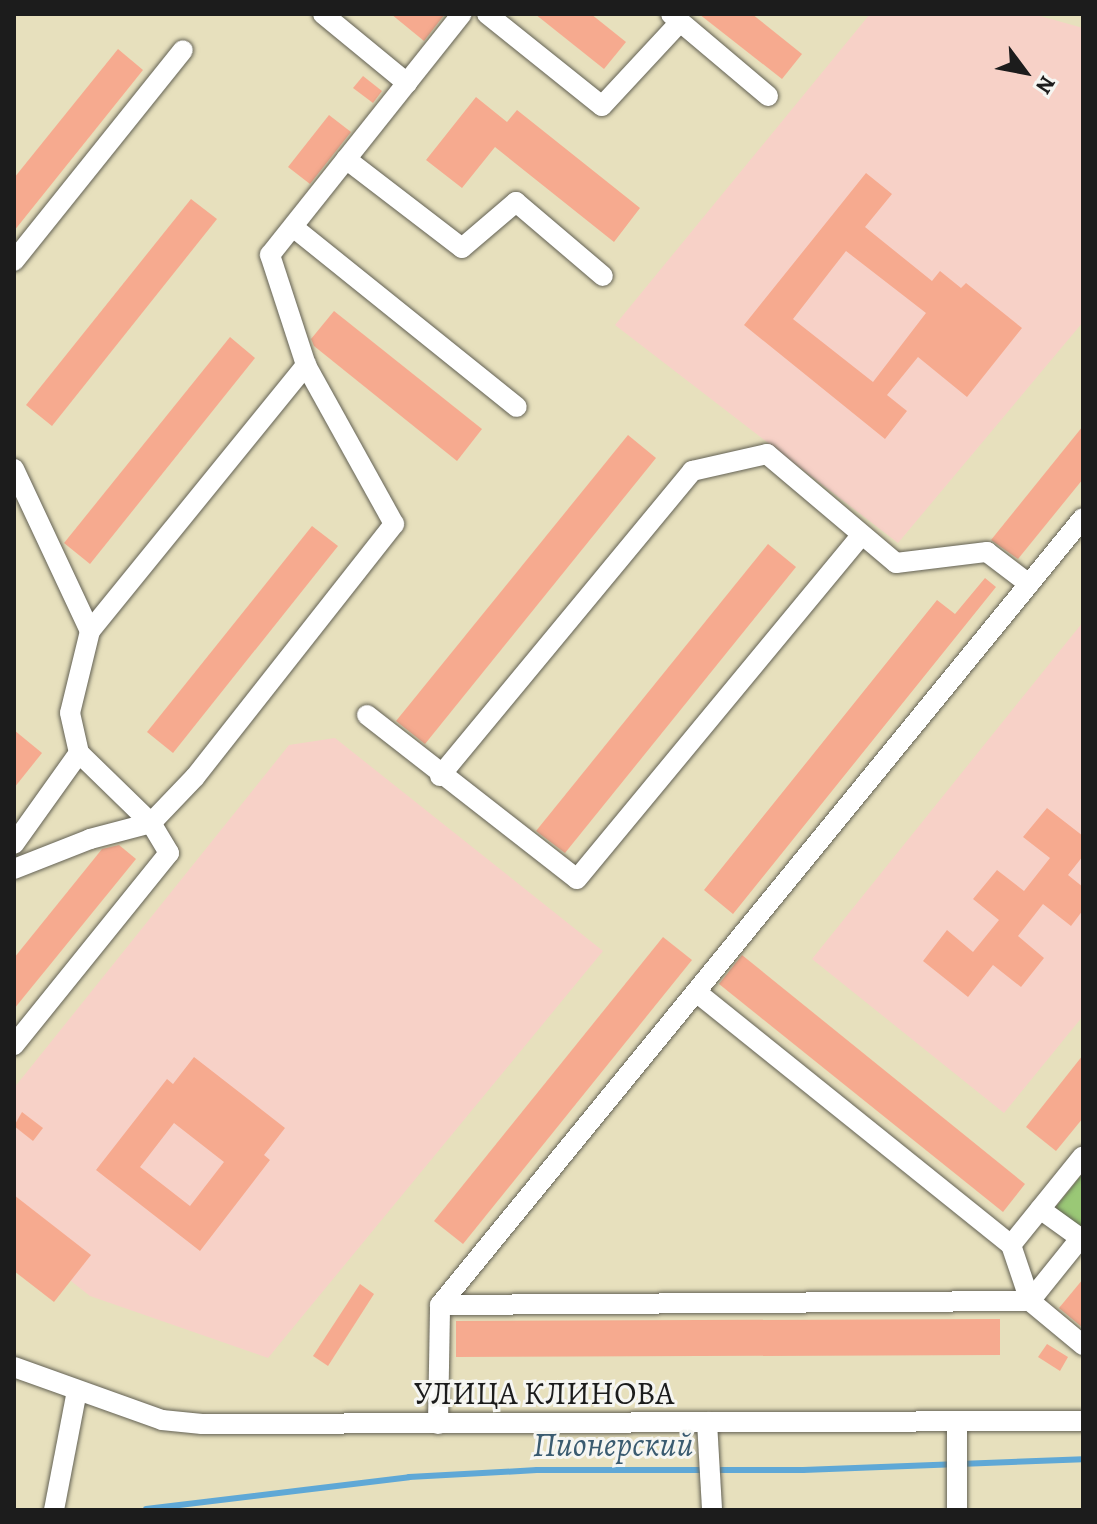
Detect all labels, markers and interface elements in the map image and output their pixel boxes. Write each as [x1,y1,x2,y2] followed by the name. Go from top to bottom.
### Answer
[985,32,1065,112] north arrow
[1028,70,1062,99] text: N
[414,1374,674,1412] street label: УЛИЦА КЛИНОВА
[533,1425,693,1465] water label: Пионерский

